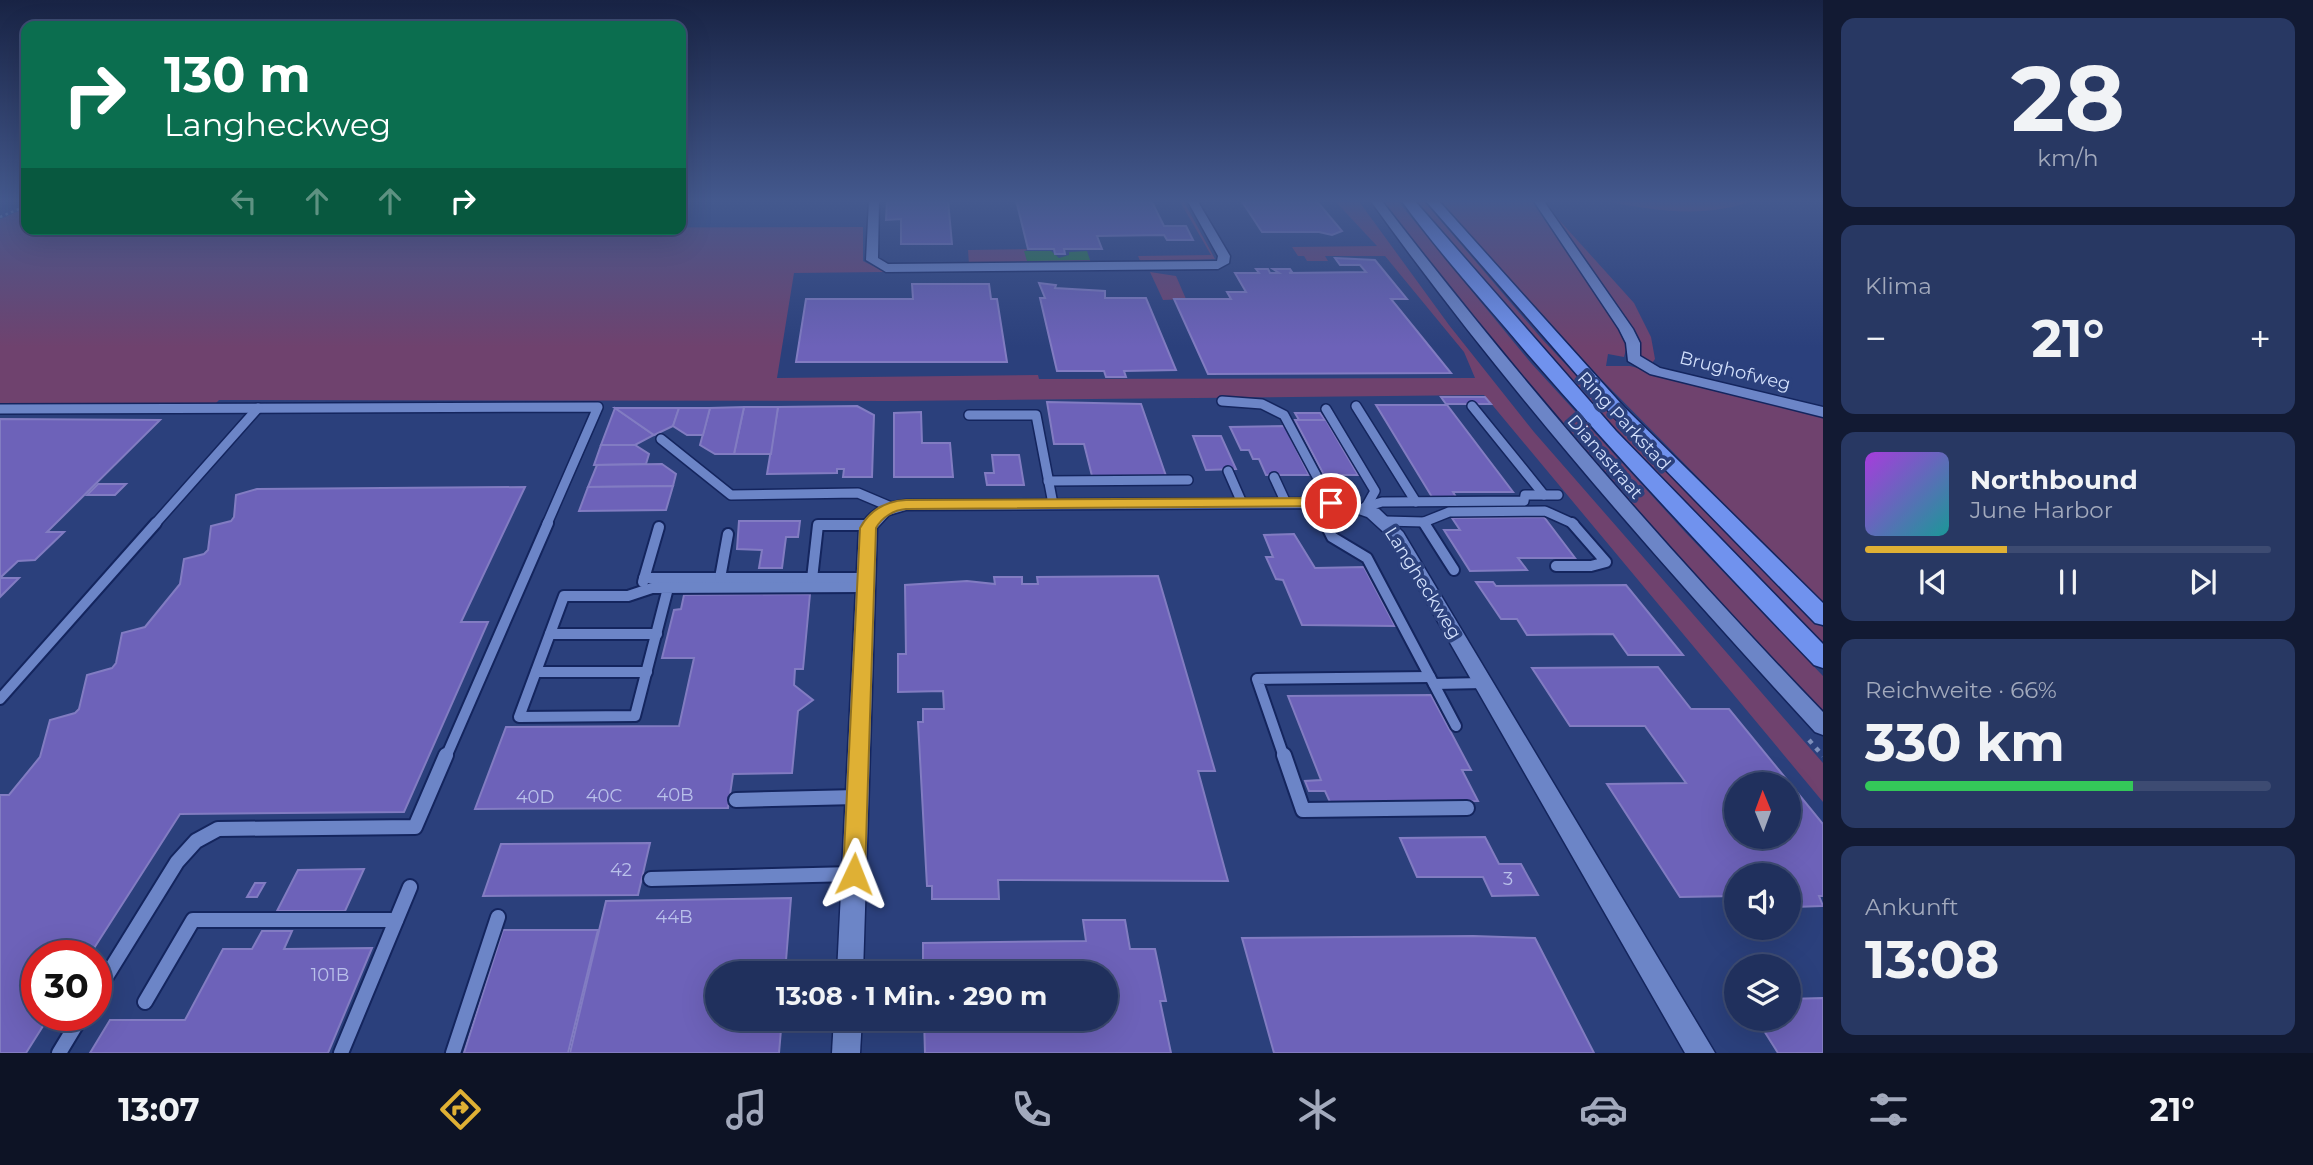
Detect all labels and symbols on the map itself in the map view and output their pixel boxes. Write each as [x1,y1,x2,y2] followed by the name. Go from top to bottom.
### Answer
[1677,347,1793,395] street label: Brughofweg
[1573,367,1675,475] street label: Ring Parkstad
[1563,410,1647,504] street label: Dianastraat
[1301,473,1361,533] pin
[1380,523,1466,643] street label: Langheckweg
[1724,772,1801,849] north arrow
[656,784,694,806] house number: 40B
[586,785,623,807] house number: 40C
[516,786,554,808] house number: 40D
[817,837,891,911] position arrow
[610,859,632,881] house number: 42
[1503,868,1513,890] house number: 3
[655,906,693,928] house number: 44B
[21,940,112,1031] speed limit sign: 30
[311,964,349,986] house number: 101B

